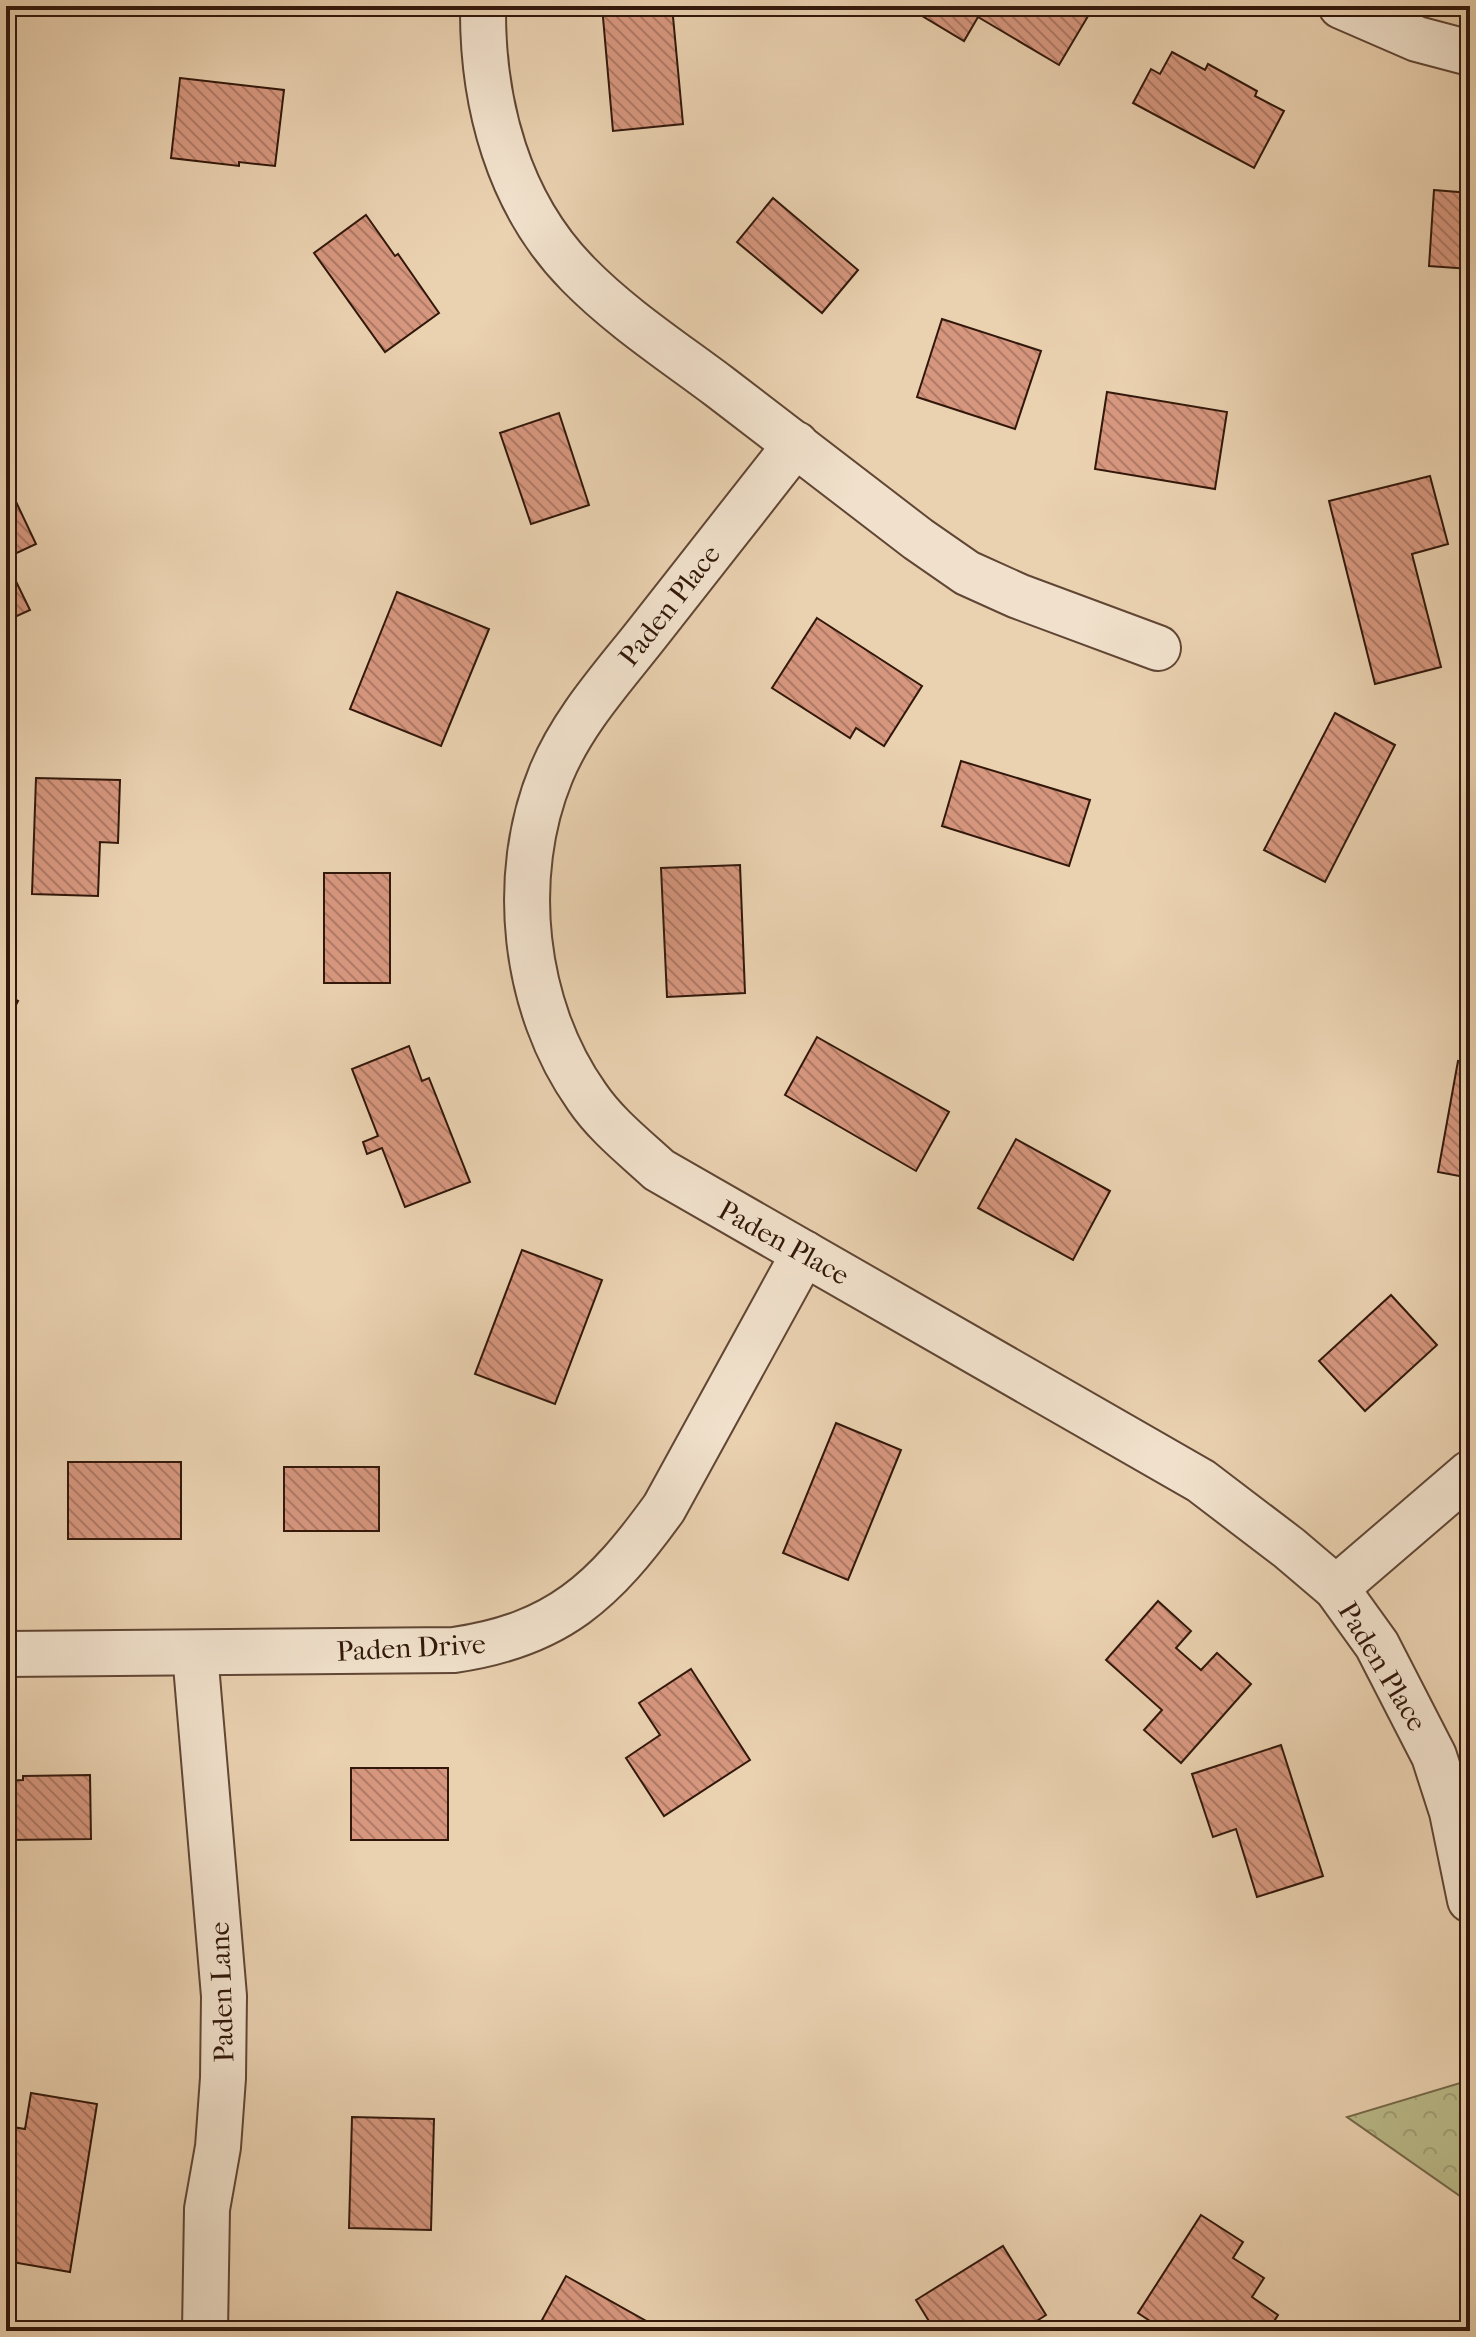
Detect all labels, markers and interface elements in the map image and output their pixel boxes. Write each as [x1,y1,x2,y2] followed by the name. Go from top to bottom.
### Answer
[612,538,727,672] street label: Paden Place
[712,1193,855,1292] street label: Paden Place
[1331,1596,1434,1737] street label: Paden Place
[336,1627,487,1668] street label: Paden Drive
[203,1921,240,2063] street label: Paden Lane

